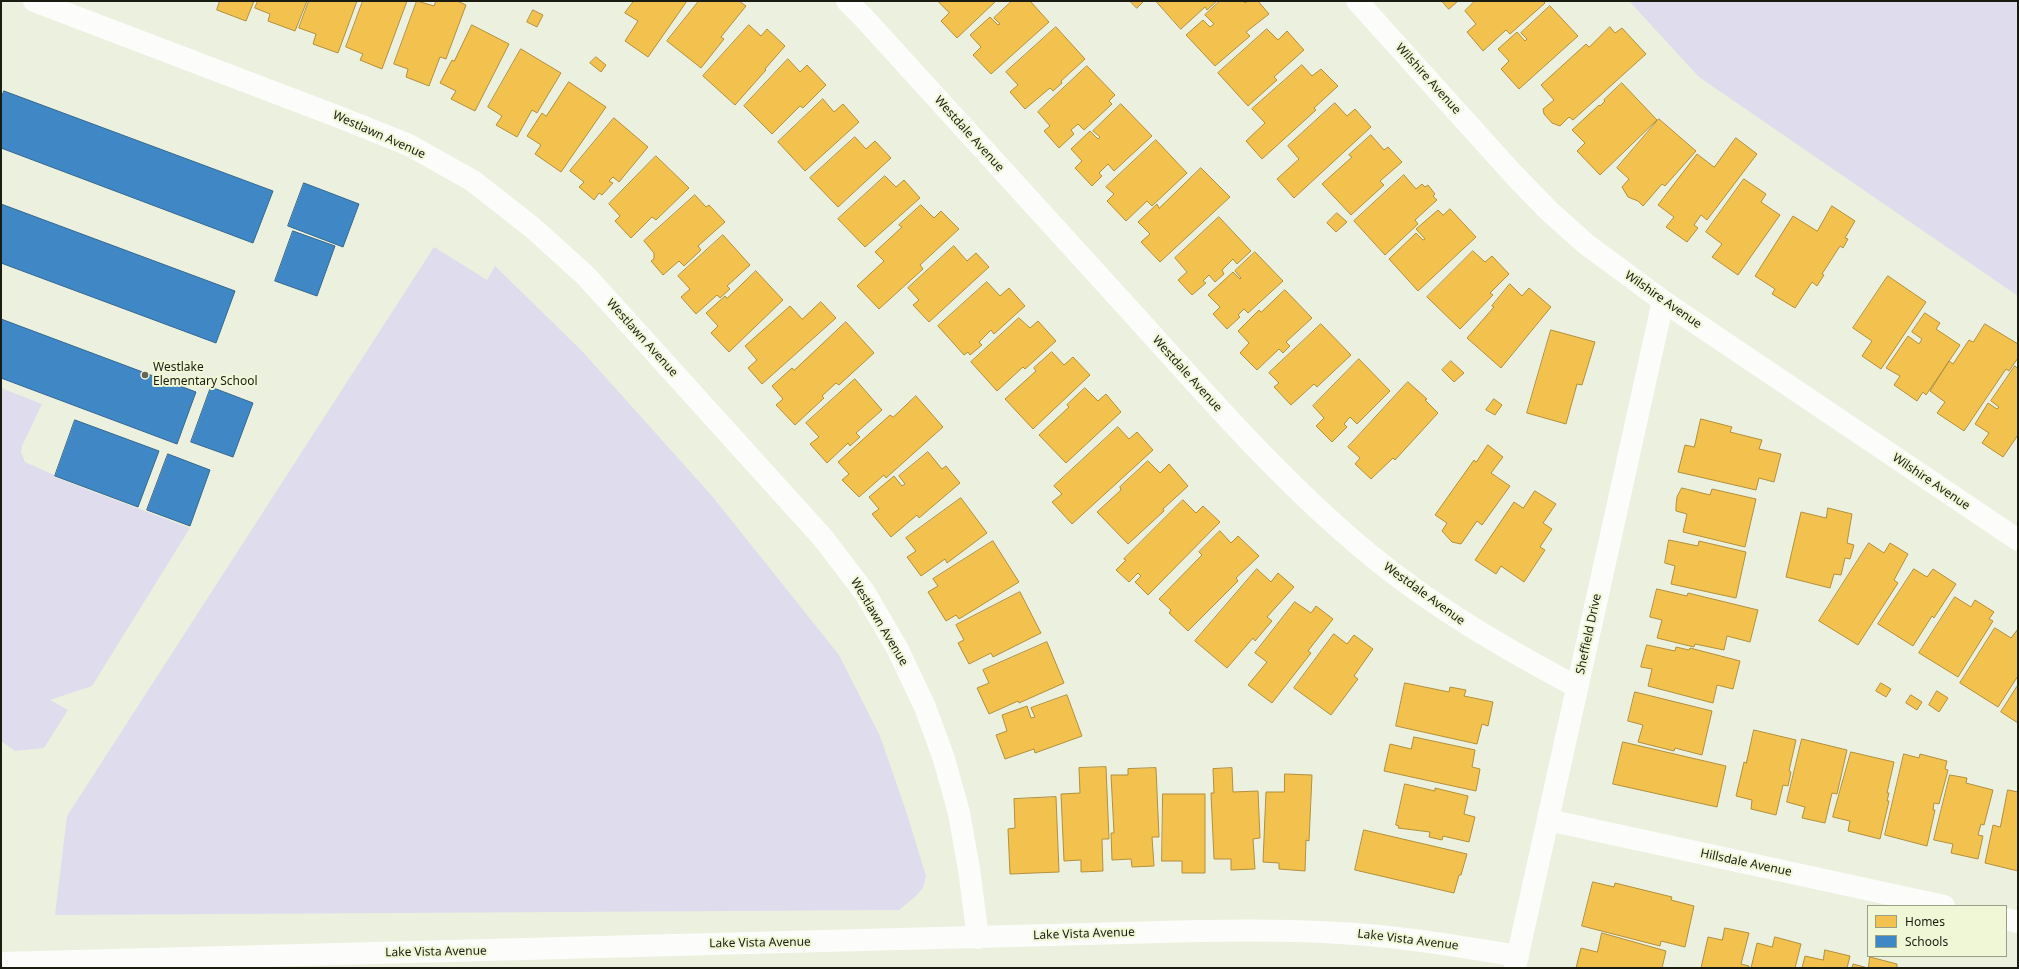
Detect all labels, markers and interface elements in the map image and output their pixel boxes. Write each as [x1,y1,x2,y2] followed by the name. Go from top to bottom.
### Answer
[1392,41,1464,117] street label: Wilshire Avenue
[931,93,1007,175] street label: Westdale Avenue
[331,108,427,162] street label: Westlawn Avenue
[1622,268,1704,332] street label: Wilshire Avenue
[603,296,681,380] street label: Westlawn Avenue
[1149,333,1225,415] street label: Westdale Avenue
[153,361,258,389] place label: Westlake Elementary School
[140,370,150,380] marker: Westlake Elementary School
[1890,451,1972,513] street label: Wilshire Avenue
[1381,560,1467,628] street label: Westdale Avenue
[847,576,911,668] street label: Westlawn Avenue
[1573,592,1605,676] street label: Sheffield Drive
[1699,846,1793,880] street label: Hillsdale Avenue
[1867,905,2007,957] legend
[1905,913,1945,930] text: Homes
[1033,925,1135,943] street label: Lake Vista Avenue
[1357,927,1459,953] street label: Lake Vista Avenue
[1905,933,1948,950] text: Schools
[709,935,811,951] street label: Lake Vista Avenue
[385,944,487,960] street label: Lake Vista Avenue

